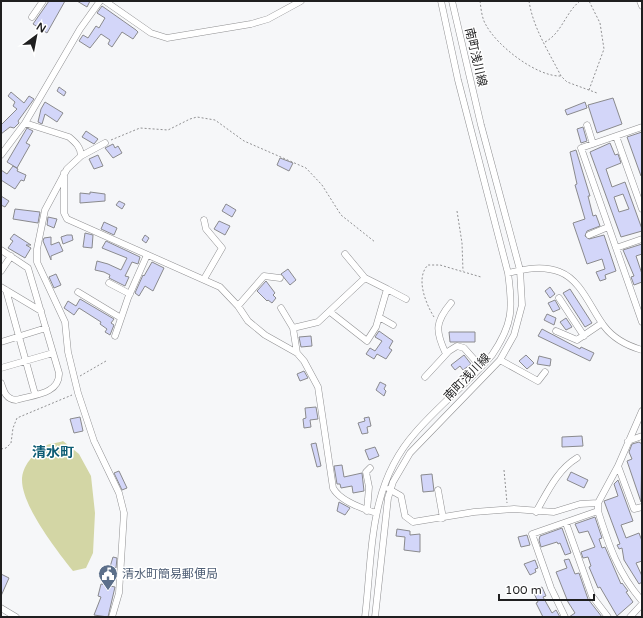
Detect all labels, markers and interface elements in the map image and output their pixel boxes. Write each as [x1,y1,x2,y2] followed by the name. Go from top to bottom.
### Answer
[16,16,56,56] north arrow
[34,20,48,36] text: N
[462,26,490,88] street label: 南町浅川線
[441,351,493,403] street label: 南町浅川線
[32,444,74,461] district label: 清水町
[97,563,119,591] public building icon: 清水町簡易郵便局
[122,567,218,581] place label: 清水町簡易郵便局
[499,576,594,602] scale bar
[505,583,542,597] text: 100 m

